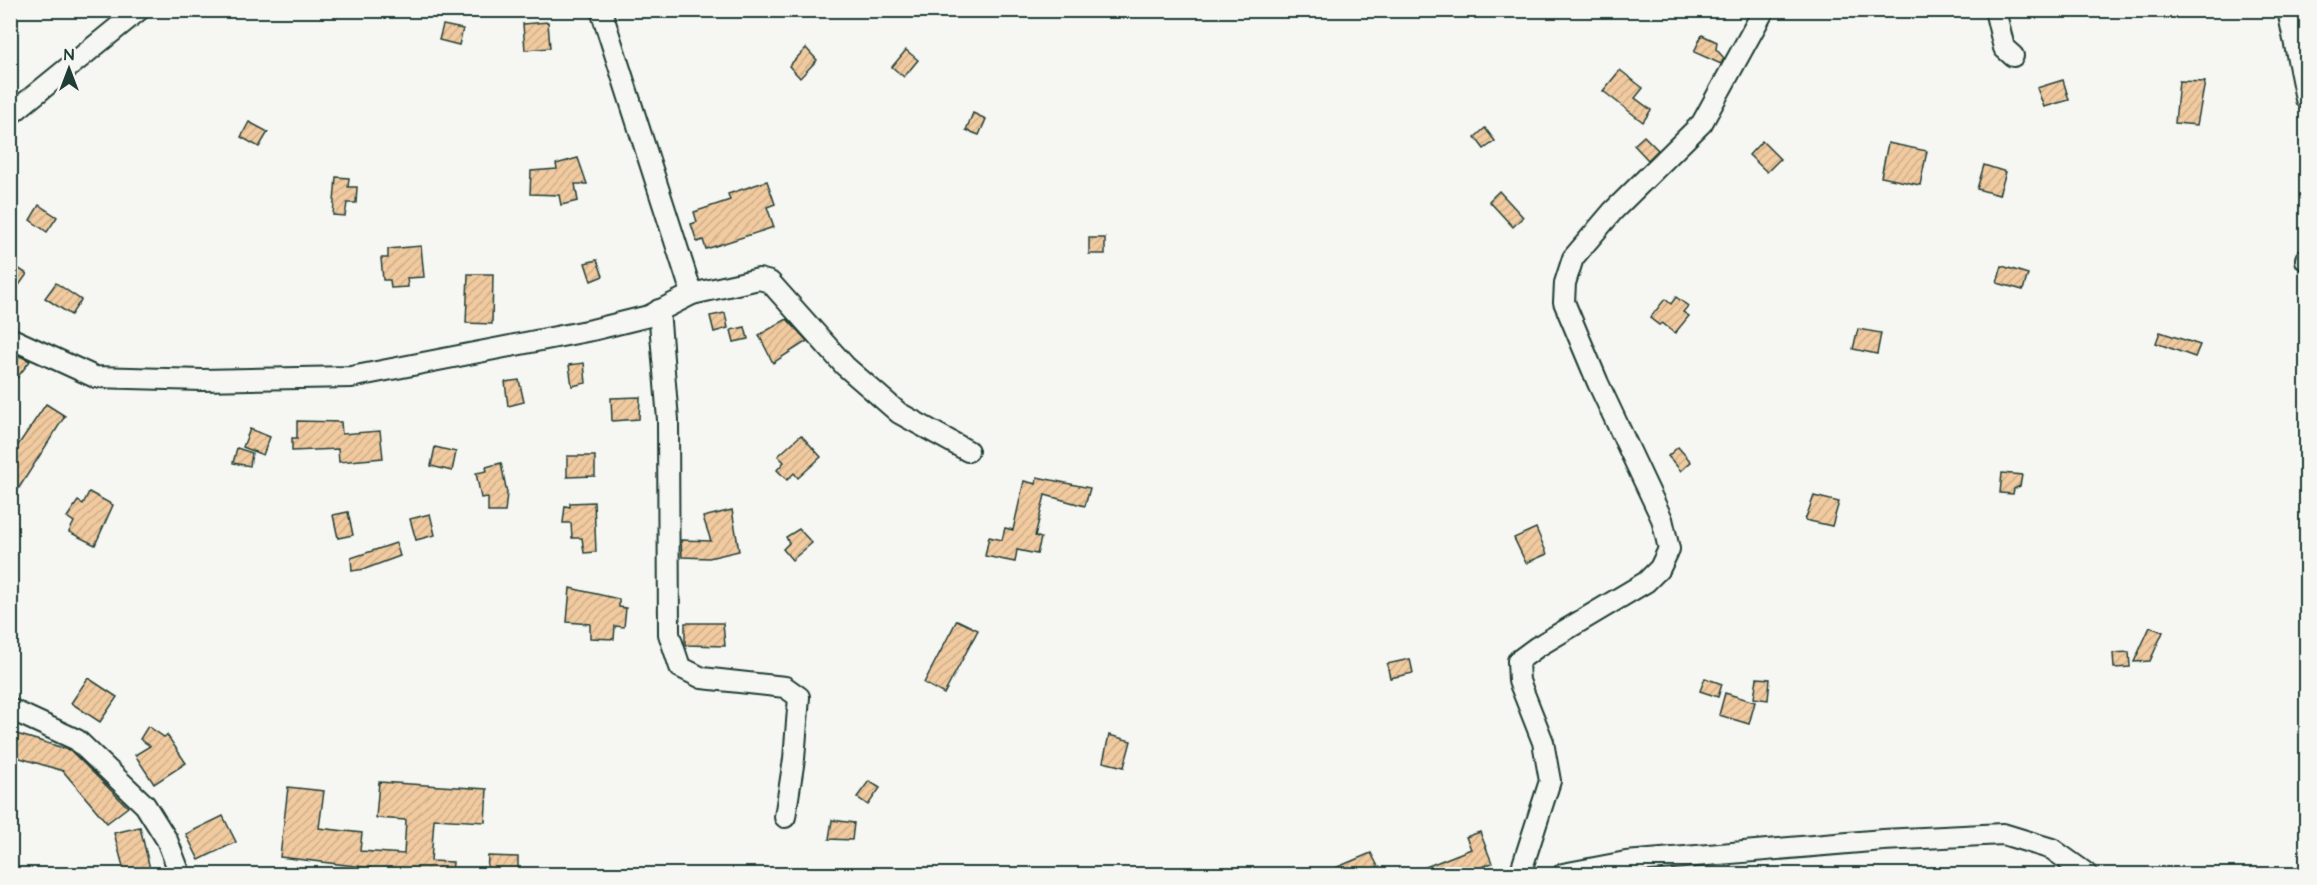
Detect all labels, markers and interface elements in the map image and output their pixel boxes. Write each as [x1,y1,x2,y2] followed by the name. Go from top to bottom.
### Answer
[39,39,99,99] north arrow
[64,44,74,66] text: N

